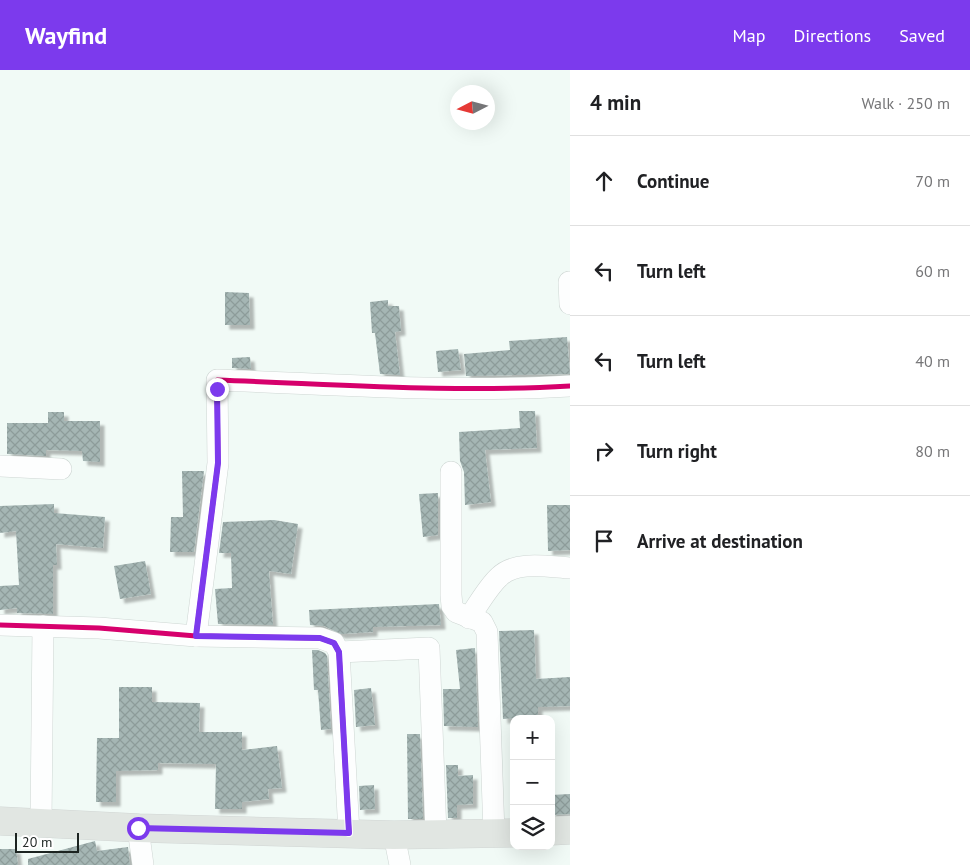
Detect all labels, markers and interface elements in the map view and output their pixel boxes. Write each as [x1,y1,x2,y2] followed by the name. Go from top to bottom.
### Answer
[25,20,107,51] text: Wayfind
[733,24,765,47] text: Map
[793,24,871,47] text: Directions
[899,24,945,47] text: Saved
[450,85,495,130] north arrow
[590,89,641,116] text: 4 min
[861,93,950,113] text: Walk · 250 m
[590,167,618,195] icon: ahead
[637,169,709,193] text: Continue
[915,171,950,191] text: 70 m
[590,257,618,285] icon: left
[637,259,706,283] text: Turn left
[915,261,950,281] text: 60 m
[590,347,618,375] icon: left
[637,349,706,373] text: Turn left
[915,351,950,371] text: 40 m
[206,378,229,401] route end
[590,437,618,465] icon: right
[637,439,717,463] text: Turn right
[915,441,950,461] text: 80 m
[590,527,618,555] icon: arrive
[637,529,803,553] text: Arrive at destination
[510,715,555,850] map controls
[510,715,555,760] button: +
[510,760,555,805] button: −
[510,805,555,850] button: layers
[127,817,150,840] route start
[15,830,79,853] scale bar
[22,833,52,851] text: 20 m

